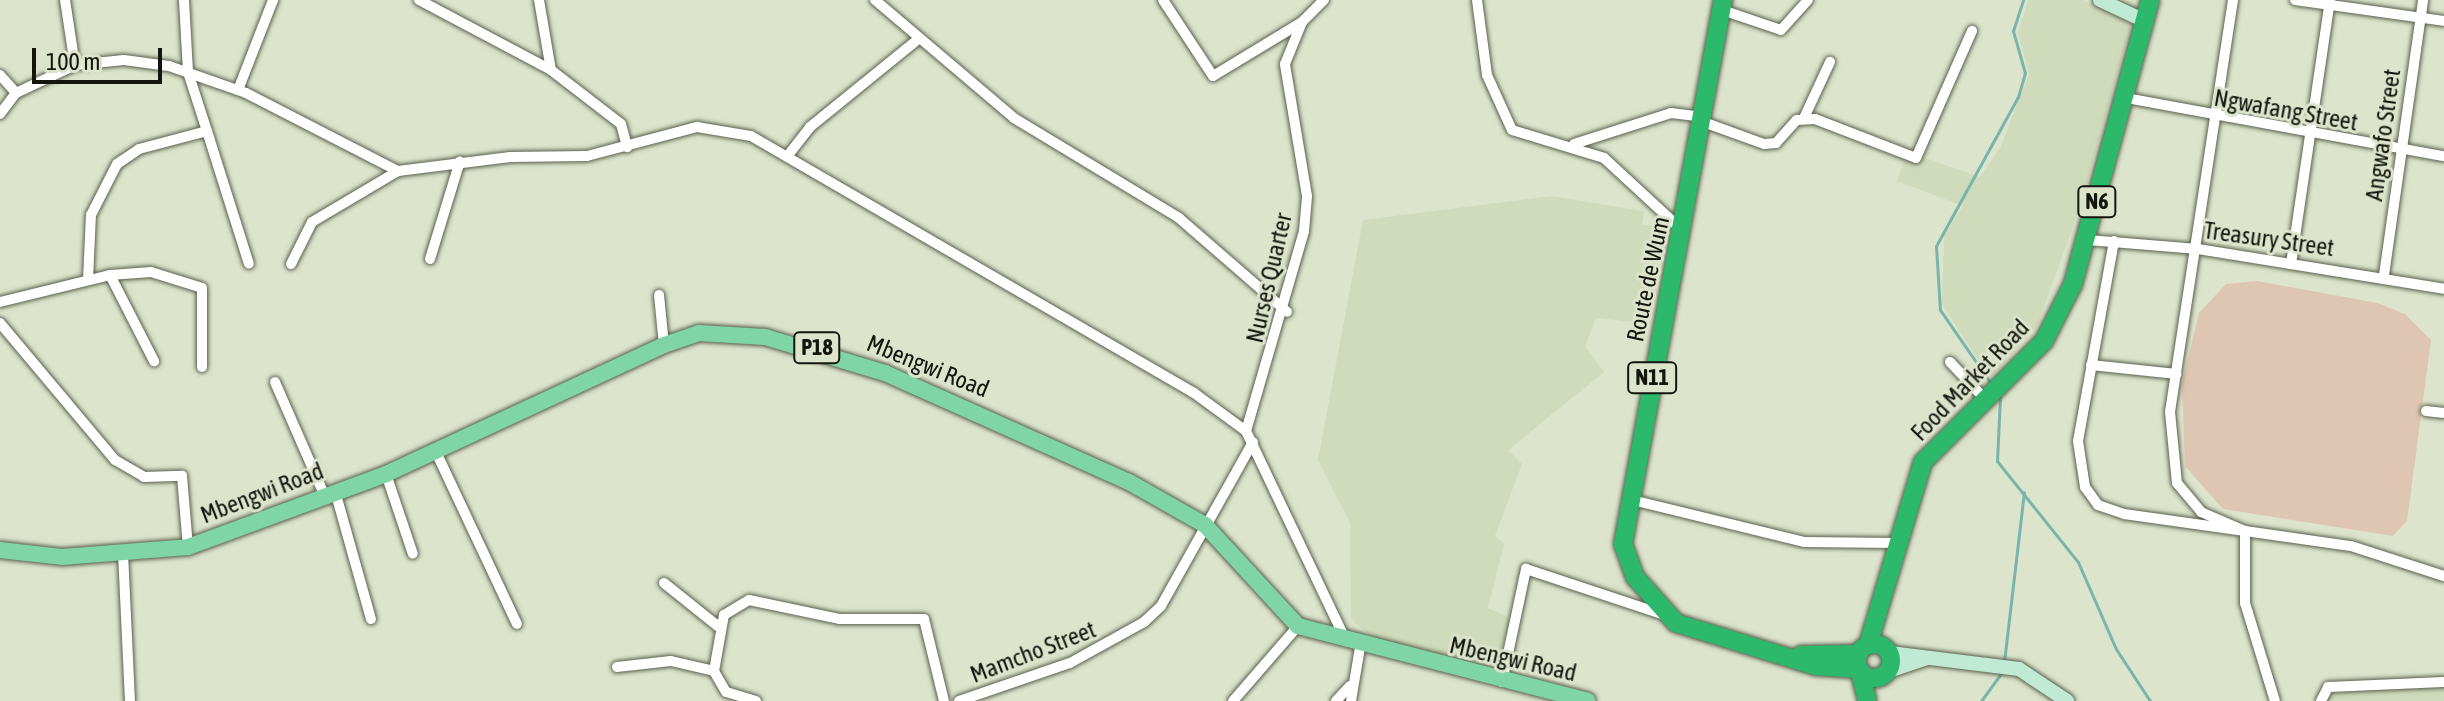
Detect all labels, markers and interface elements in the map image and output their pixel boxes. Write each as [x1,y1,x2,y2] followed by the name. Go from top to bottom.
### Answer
[36,32,166,82] scale bar
[46,48,100,75] text: 100 m
[2359,67,2407,203] street label: Angwafo Street
[2212,83,2360,137] street label: Ngwafang Street
[2077,184,2117,220] road number: N6
[1240,210,1298,346] street label: Nurses Quarter
[1621,214,1675,344] street label: Route de Wum
[2202,216,2336,262] street label: Treasury Street
[1905,313,2035,447] street label: Food Market Road
[863,328,993,404] street label: Mbengwi Road
[793,330,841,366] road number: P18
[1626,360,1678,396] road number: N11
[197,456,327,530] street label: Mbengwi Road
[966,615,1100,689] street label: Mamcho Street
[1447,630,1579,688] street label: Mbengwi Road

